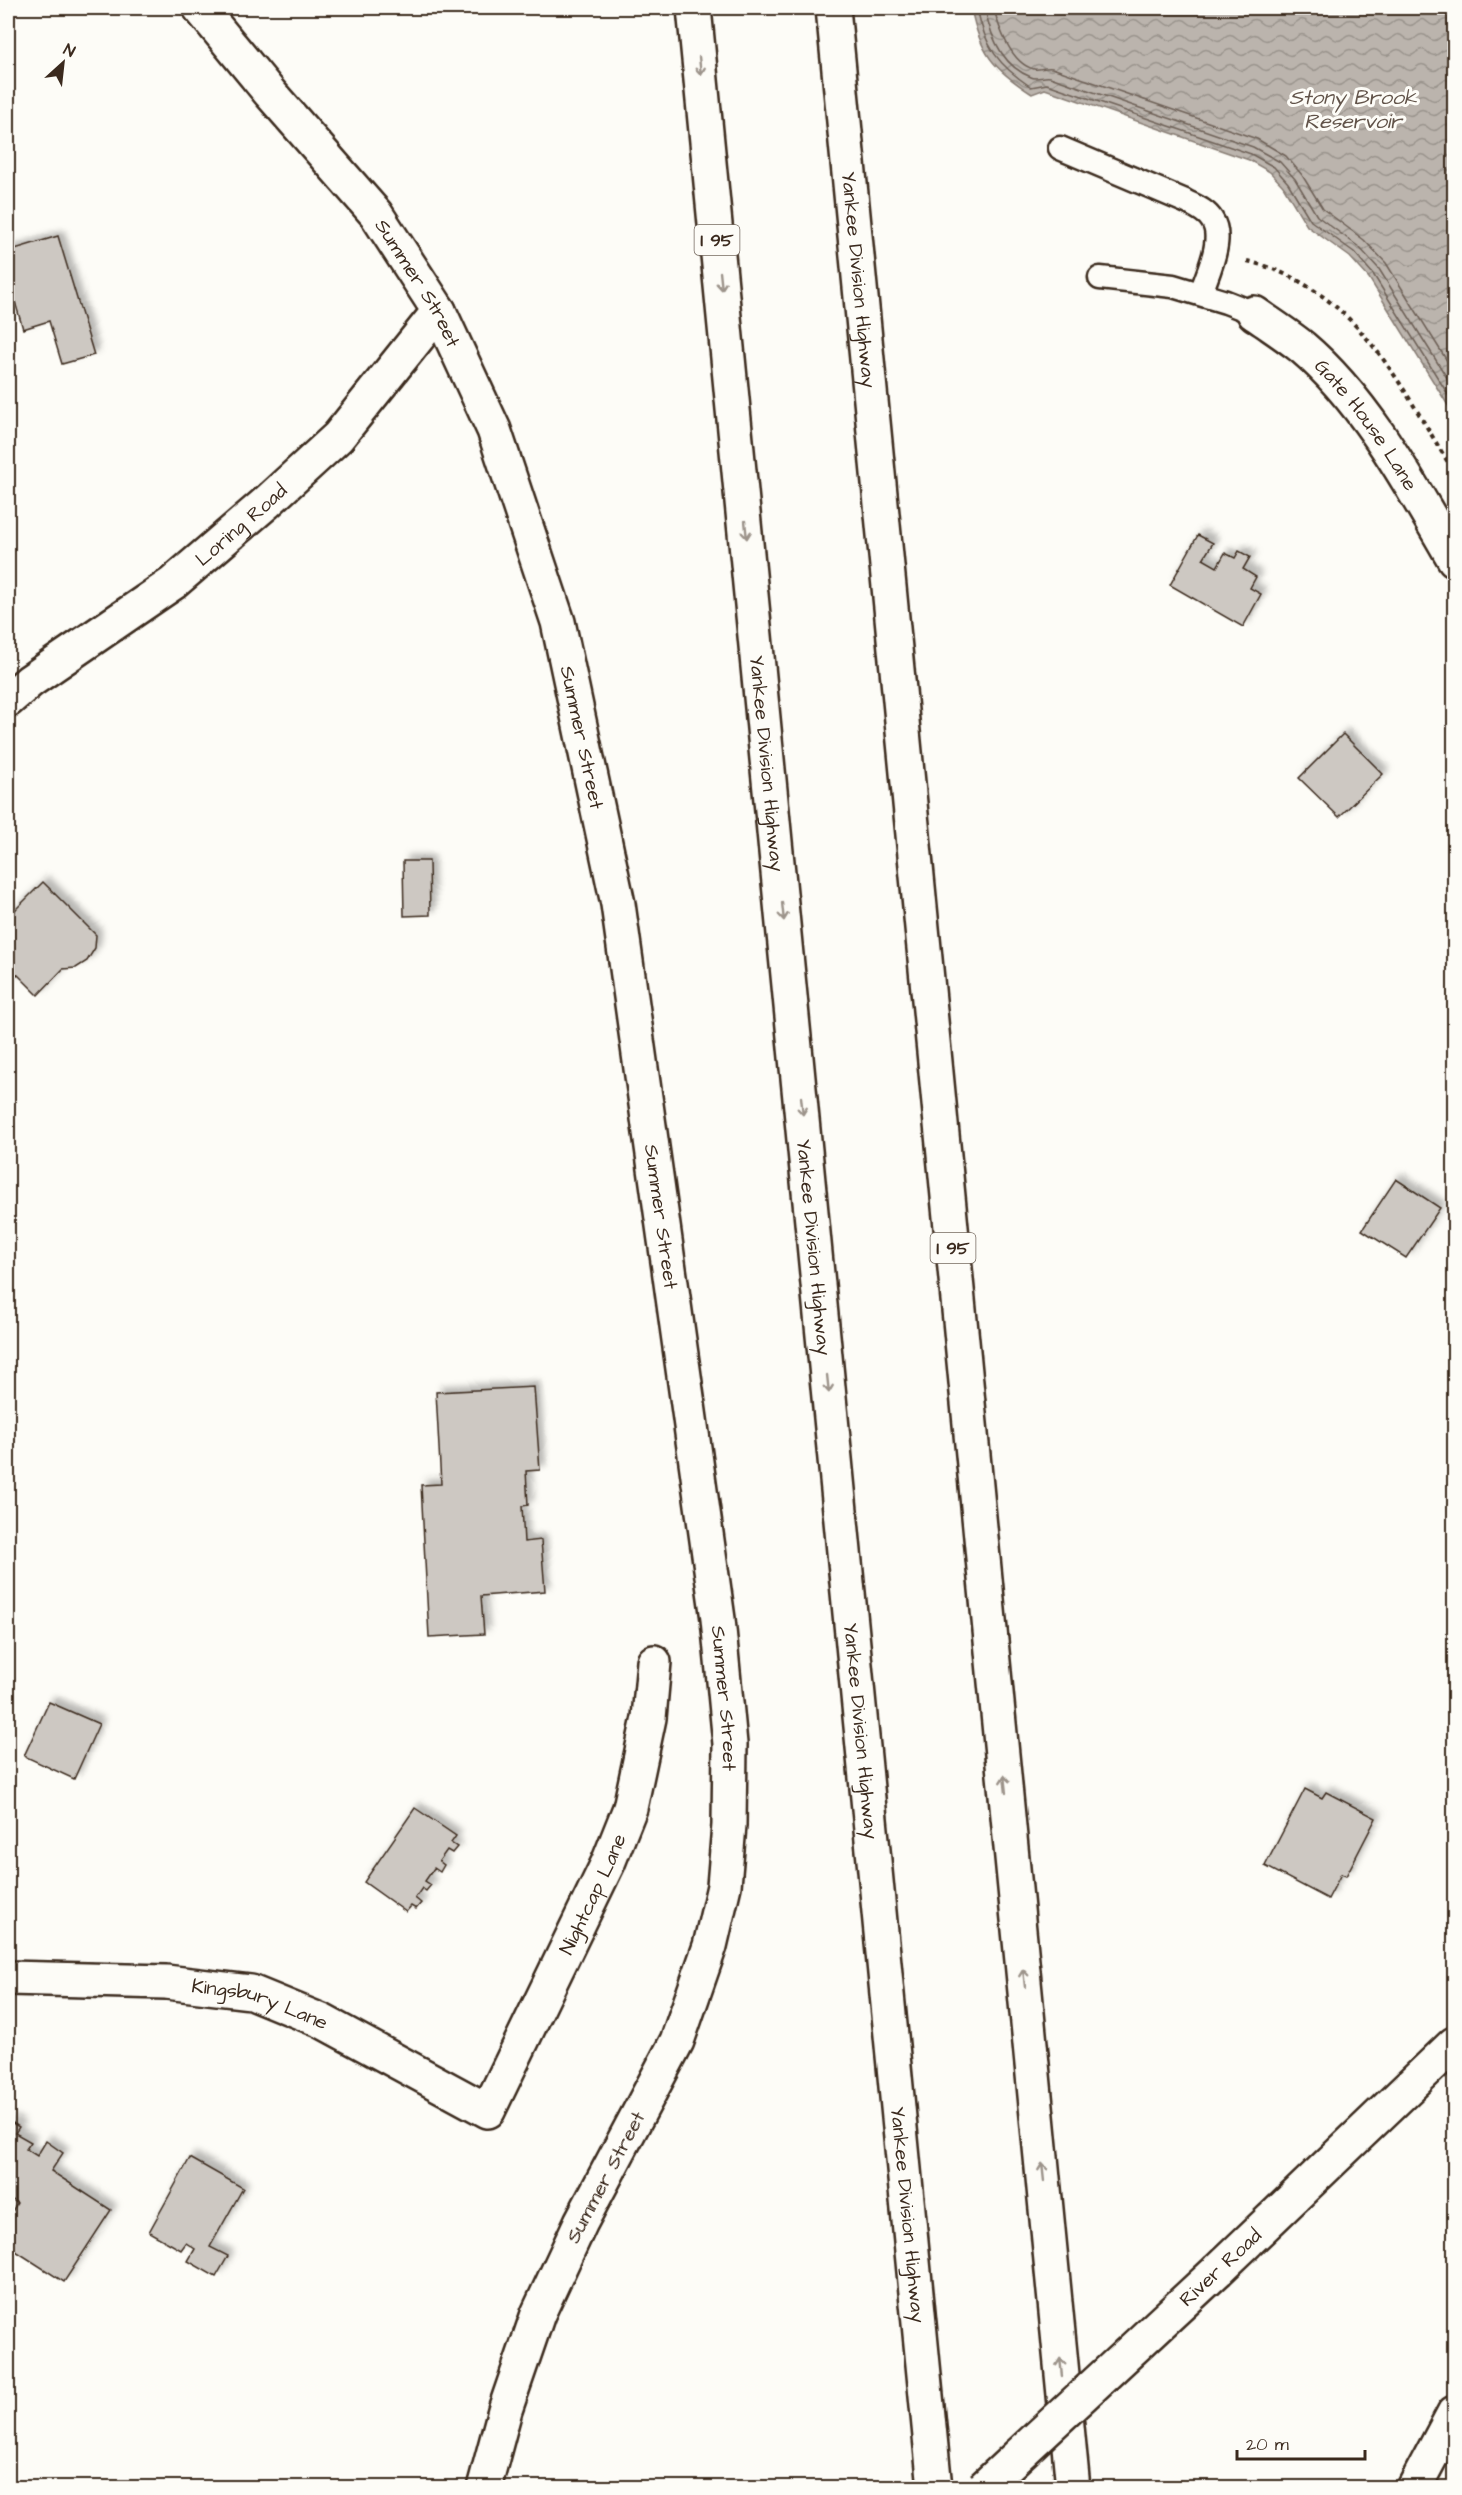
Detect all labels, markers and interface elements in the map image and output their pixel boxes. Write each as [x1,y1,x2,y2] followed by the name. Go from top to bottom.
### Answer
[33,33,93,93] north arrow
[60,38,79,63] text: N
[695,55,706,75] one-way arrow
[1289,83,1418,136] water label: Stony Brook Reservoir
[834,170,883,389] street label: Yankee Division Highway
[368,214,467,352] street label: Summer Street
[694,225,740,255] road number: I 95
[716,270,727,290] one-way arrow
[1308,353,1424,496] street label: Gate House Lane
[189,477,294,573] street label: Loring Road
[741,520,752,540] one-way arrow
[742,654,791,873] street label: Yankee Division Highway
[553,663,610,812] street label: Summer Street
[778,902,789,922] one-way arrow
[797,1096,808,1116] one-way arrow
[789,1138,838,1357] street label: Yankee Division Highway
[637,1143,685,1291] street label: Summer Street
[930,1233,976,1263] road number: I 95
[823,1374,834,1394] one-way arrow
[836,1621,885,1841] street label: Yankee Division Highway
[704,1624,743,1771] street label: Summer Street
[999,1775,1010,1795] one-way arrow
[553,1829,633,1960] street label: Nightcap Lane
[1018,1969,1029,1989] one-way arrow
[190,1972,333,2037] street label: Kingsbury Lane
[883,2105,932,2324] street label: Yankee Division Highway
[559,2107,652,2248] street label: Summer Street
[1037,2163,1048,2183] one-way arrow
[1173,2222,1268,2313] street label: River Road
[1055,2357,1066,2377] one-way arrow
[1237,2423,1364,2461] scale bar
[1246,2432,1289,2457] text: 20 m

